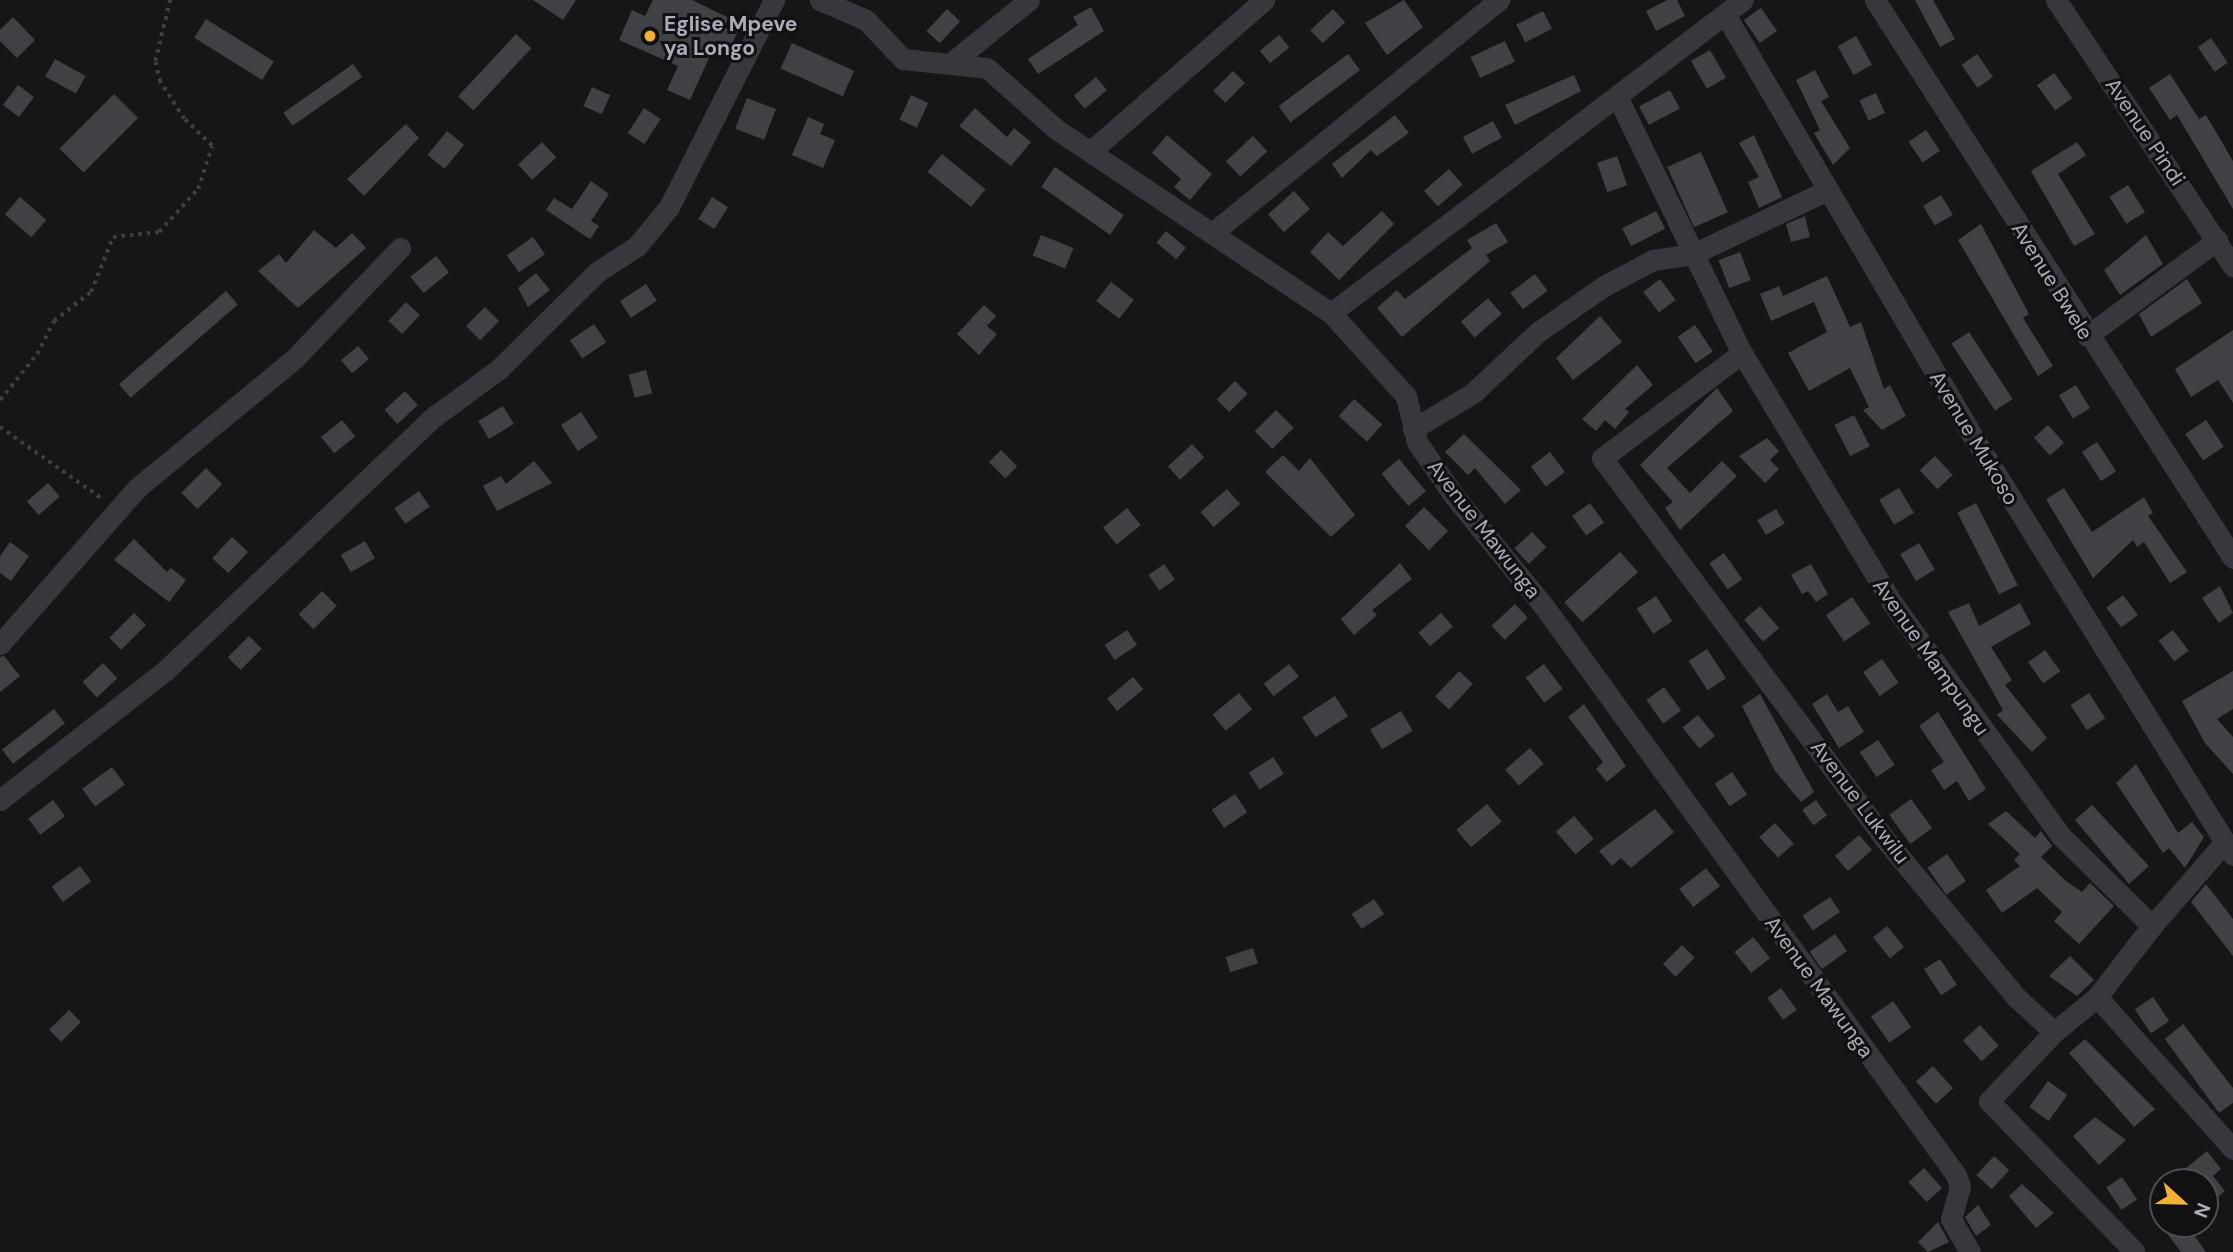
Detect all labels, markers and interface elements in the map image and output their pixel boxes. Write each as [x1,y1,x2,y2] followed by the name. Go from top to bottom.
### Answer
[664,11,797,61] place label: Eglise Mpeve ya Longo
[642,28,658,44] marker: Eglise Mpeve ya Longo
[2100,73,2190,191] street label: Avenue Pindi
[2006,218,2098,344] street label: Avenue Bwele
[1924,366,2024,510] street label: Avenue Mukoso
[1422,455,1546,603] street label: Avenue Mawunga
[1867,574,1995,740] street label: Avenue Mampungu
[1805,735,1915,869] street label: Avenue Lukwilu
[1759,911,1879,1063] street label: Avenue Mawunga
[2149,1168,2219,1238] north arrow
[2188,1199,2216,1221] text: N

